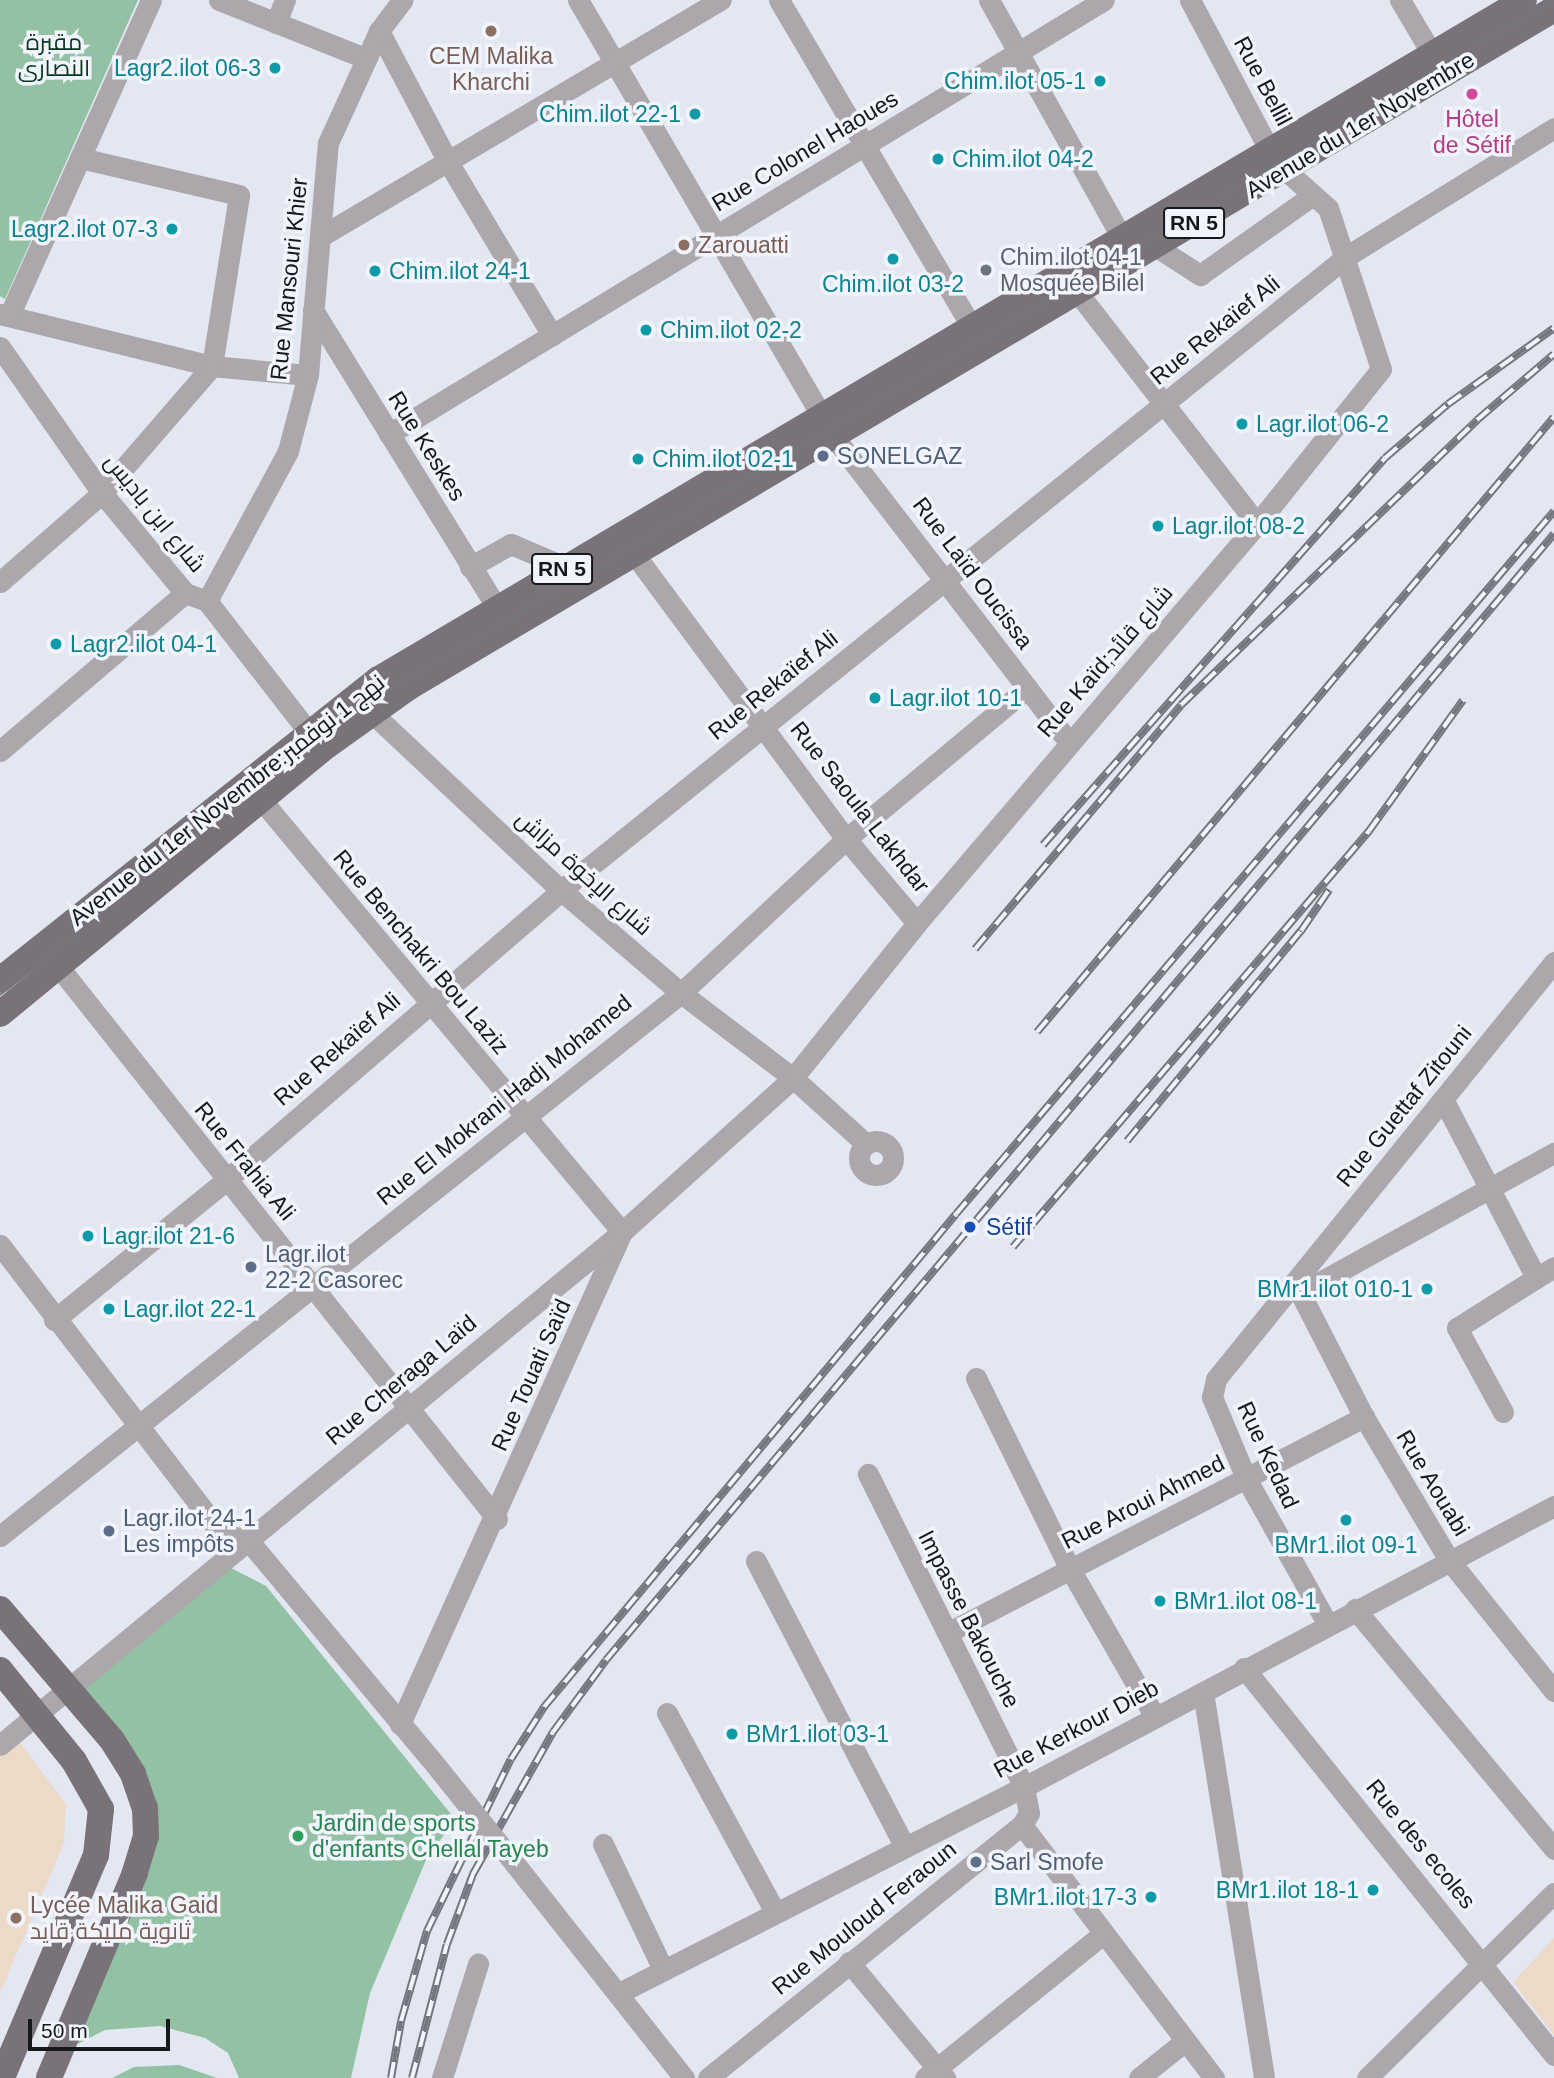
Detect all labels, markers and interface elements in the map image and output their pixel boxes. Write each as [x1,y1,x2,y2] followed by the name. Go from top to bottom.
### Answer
[483,23,499,39] marker: CEM Malika Kharchi
[18,28,90,82] park label: مقبرة النصارى
[1228,32,1298,130] street label: Rue Bellil
[429,42,553,96] place label: CEM Malika Kharchi
[1241,46,1479,204] street label: Avenue du 1er Novembre
[114,54,261,82] place label: Lagr2.ilot 06-3
[267,60,283,76] marker: Lagr2.ilot 06-3
[944,67,1086,95] place label: Chim.ilot 05-1
[1092,73,1108,89] marker: Chim.ilot 05-1
[707,85,903,217] street label: Rue Colonel Haoues
[1464,86,1480,102] marker: Hôtel de Sétif
[539,100,681,128] place label: Chim.ilot 22-1
[1433,105,1511,159] place label: Hôtel de Sétif
[687,106,703,122] marker: Chim.ilot 22-1
[952,145,1094,173] place label: Chim.ilot 04-2
[930,151,946,167] marker: Chim.ilot 04-2
[265,176,313,382] street label: Rue Mansouri Khier
[1162,206,1226,241] road number: RN 5
[11,215,158,243] place label: Lagr2.ilot 07-3
[164,221,180,237] marker: Lagr2.ilot 07-3
[698,231,789,259] place label: Zarouatti
[676,237,692,253] marker: Zarouatti
[1000,243,1144,297] place label: Chim.ilot 04-1 Mosquée Bilel
[885,251,901,267] marker: Chim.ilot 03-2
[389,257,531,285] place label: Chim.ilot 24-1
[978,262,994,278] marker: Chim.ilot 04-1 Mosquée Bilel
[367,263,383,279] marker: Chim.ilot 24-1
[1144,269,1286,391] street label: Rue Rekaïef Ali
[822,270,964,298] place label: Chim.ilot 03-2
[660,316,802,344] place label: Chim.ilot 02-2
[638,322,654,338] marker: Chim.ilot 02-2
[382,386,472,506] street label: Rue Keskes
[1256,410,1389,438] place label: Lagr.ilot 06-2
[1234,416,1250,432] marker: Lagr.ilot 06-2
[837,442,962,470] place label: SONELGAZ
[652,445,794,473] place label: Chim.ilot 02-1
[99,448,211,578] street label: شارع ابن باديس
[815,448,831,464] marker: SONELGAZ
[630,451,646,467] marker: Chim.ilot 02-1
[907,492,1039,654] street label: Rue Laïd Oucissa
[1172,512,1305,540] place label: Lagr.ilot 08-2
[1150,518,1166,534] marker: Lagr.ilot 08-2
[530,552,594,586] road number: RN 5
[1031,579,1179,743] street label: Rue Kaïd;شارع قائد
[702,624,844,746] street label: Rue Rekaïef Ali
[70,630,217,658] place label: Lagr2.ilot 04-1
[48,636,64,652] marker: Lagr2.ilot 04-1
[64,668,390,932] street label: Avenue du 1er Novembre;نهج 1 نوفمبر
[889,684,1022,712] place label: Lagr.ilot 10-1
[867,690,883,706] marker: Lagr.ilot 10-1
[785,716,935,898] street label: Rue Saoula Lakhdar
[510,805,658,941] street label: شارع الإخوة مزاش
[327,844,515,1060] street label: Rue Benchakri Bou Laziz
[268,986,406,1112] street label: Rue Rekaïef Ali
[371,989,637,1211] street label: Rue El Mokrani Hadj Mohamed
[1331,1020,1477,1192] street label: Rue Guettaf Zitouni
[188,1096,302,1226] street label: Rue Frahia Ali
[986,1213,1032,1241] place label: Sétif
[960,1217,980,1237] marker: Sétif
[102,1222,235,1250] place label: Lagr.ilot 21-6
[80,1228,96,1244] marker: Lagr.ilot 21-6
[265,1240,403,1294] place label: Lagr.ilot 22-2 Casorec
[243,1259,259,1275] marker: Lagr.ilot 22-2 Casorec
[1257,1275,1413,1303] place label: BMr1.ilot 010-1
[1419,1281,1435,1297] marker: BMr1.ilot 010-1
[123,1295,256,1323] place label: Lagr.ilot 22-1
[485,1295,577,1455] street label: Rue Touati Saïd
[101,1301,117,1317] marker: Lagr.ilot 22-1
[320,1309,482,1451] street label: Rue Cheraga Laïd
[1231,1397,1305,1513] street label: Rue Kedad
[1390,1424,1476,1542] street label: Rue Aouabi
[1056,1448,1230,1556] street label: Rue Aroui Ahmed
[123,1504,256,1558] place label: Lagr.ilot 24-1 Les impôts
[1338,1512,1354,1528] marker: BMr1.ilot 09-1
[101,1523,117,1539] marker: Lagr.ilot 24-1 Les impôts
[912,1526,1026,1712] street label: Impasse Bakouche
[1274,1531,1418,1559] place label: BMr1.ilot 09-1
[1174,1587,1317,1615] place label: BMr1.ilot 08-1
[1152,1593,1168,1609] marker: BMr1.ilot 08-1
[989,1674,1163,1784] street label: Rue Kerkour Dieb
[746,1720,889,1748] place label: BMr1.ilot 03-1
[724,1726,740,1742] marker: BMr1.ilot 03-1
[1360,1774,1482,1914] street label: Rue des ecoles
[312,1809,549,1863] place label: Jardin de sports d'enfants Chellal Tayeb
[290,1828,306,1844] marker: Jardin de sports d'enfants Chellal Tayeb
[766,1835,962,2001] street label: Rue Mouloud Feraoun
[990,1848,1104,1876] place label: Sarl Smofe
[968,1854,984,1870] marker: Sarl Smofe
[1216,1876,1359,1904] place label: BMr1.ilot 18-1
[1365,1882,1381,1898] marker: BMr1.ilot 18-1
[994,1883,1137,1911] place label: BMr1.ilot 17-3
[1143,1889,1159,1905] marker: BMr1.ilot 17-3
[30,1891,218,1945] place label: Lycée Malika Gaid ثانوية مليكة قايد
[8,1910,24,1926] marker: Lycée Malika Gaid ثانوية مليكة قايد
[32,2004,173,2048] scale bar
[41,2019,88,2042] text: 50 m

